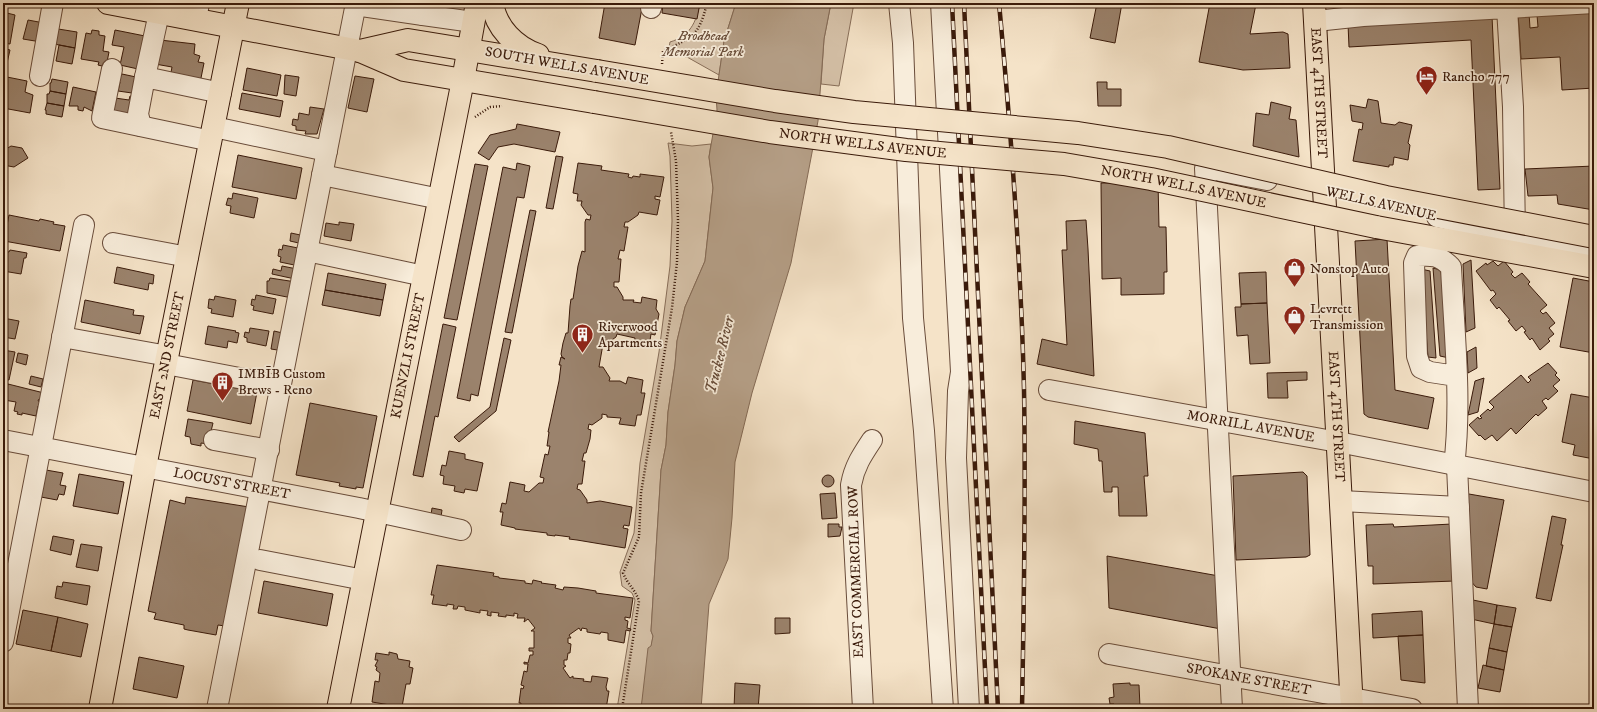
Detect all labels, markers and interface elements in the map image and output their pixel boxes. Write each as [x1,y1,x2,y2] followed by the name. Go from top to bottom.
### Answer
[661,27,744,61] park label: Brodhead Memorial Park
[1306,27,1331,159] street label: EAST 4TH STREET
[484,43,650,89] street label: SOUTH WELLS AVENUE
[1413,64,1439,97] hotel icon: Rancho 777
[1442,68,1510,86] place label: Rancho 777
[778,124,947,163] street label: NORTH WELLS AVENUE
[1099,161,1268,212] street label: NORTH WELLS AVENUE
[1323,182,1438,225] street label: WELLS AVENUE
[1282,256,1308,289] shop icon: Nonstop Auto
[1310,260,1388,278] place label: Nonstop Auto
[146,290,189,421] street label: EAST 2ND STREET
[387,291,430,420] street label: KUENZLI STREET
[1310,300,1384,334] place label: Levrett Transmission
[1281,304,1307,337] shop icon: Levrett Transmission
[701,313,739,395] water label: Truckee River
[598,318,663,352] place label: Riverwood Apartments
[569,322,595,355] building icon: Riverwood Apartments
[1324,351,1349,483] street label: EAST 4TH STREET
[238,365,326,399] place label: IMBĪB Custom Brews - Reno
[209,369,235,402] building icon: IMBĪB Custom Brews - Reno
[1185,406,1316,447] street label: MORRILL AVENUE
[172,464,292,504] street label: LOCUST STREET
[844,485,868,658] street label: EAST COMMERCIAL ROW
[1185,659,1313,700] street label: SPOKANE STREET

